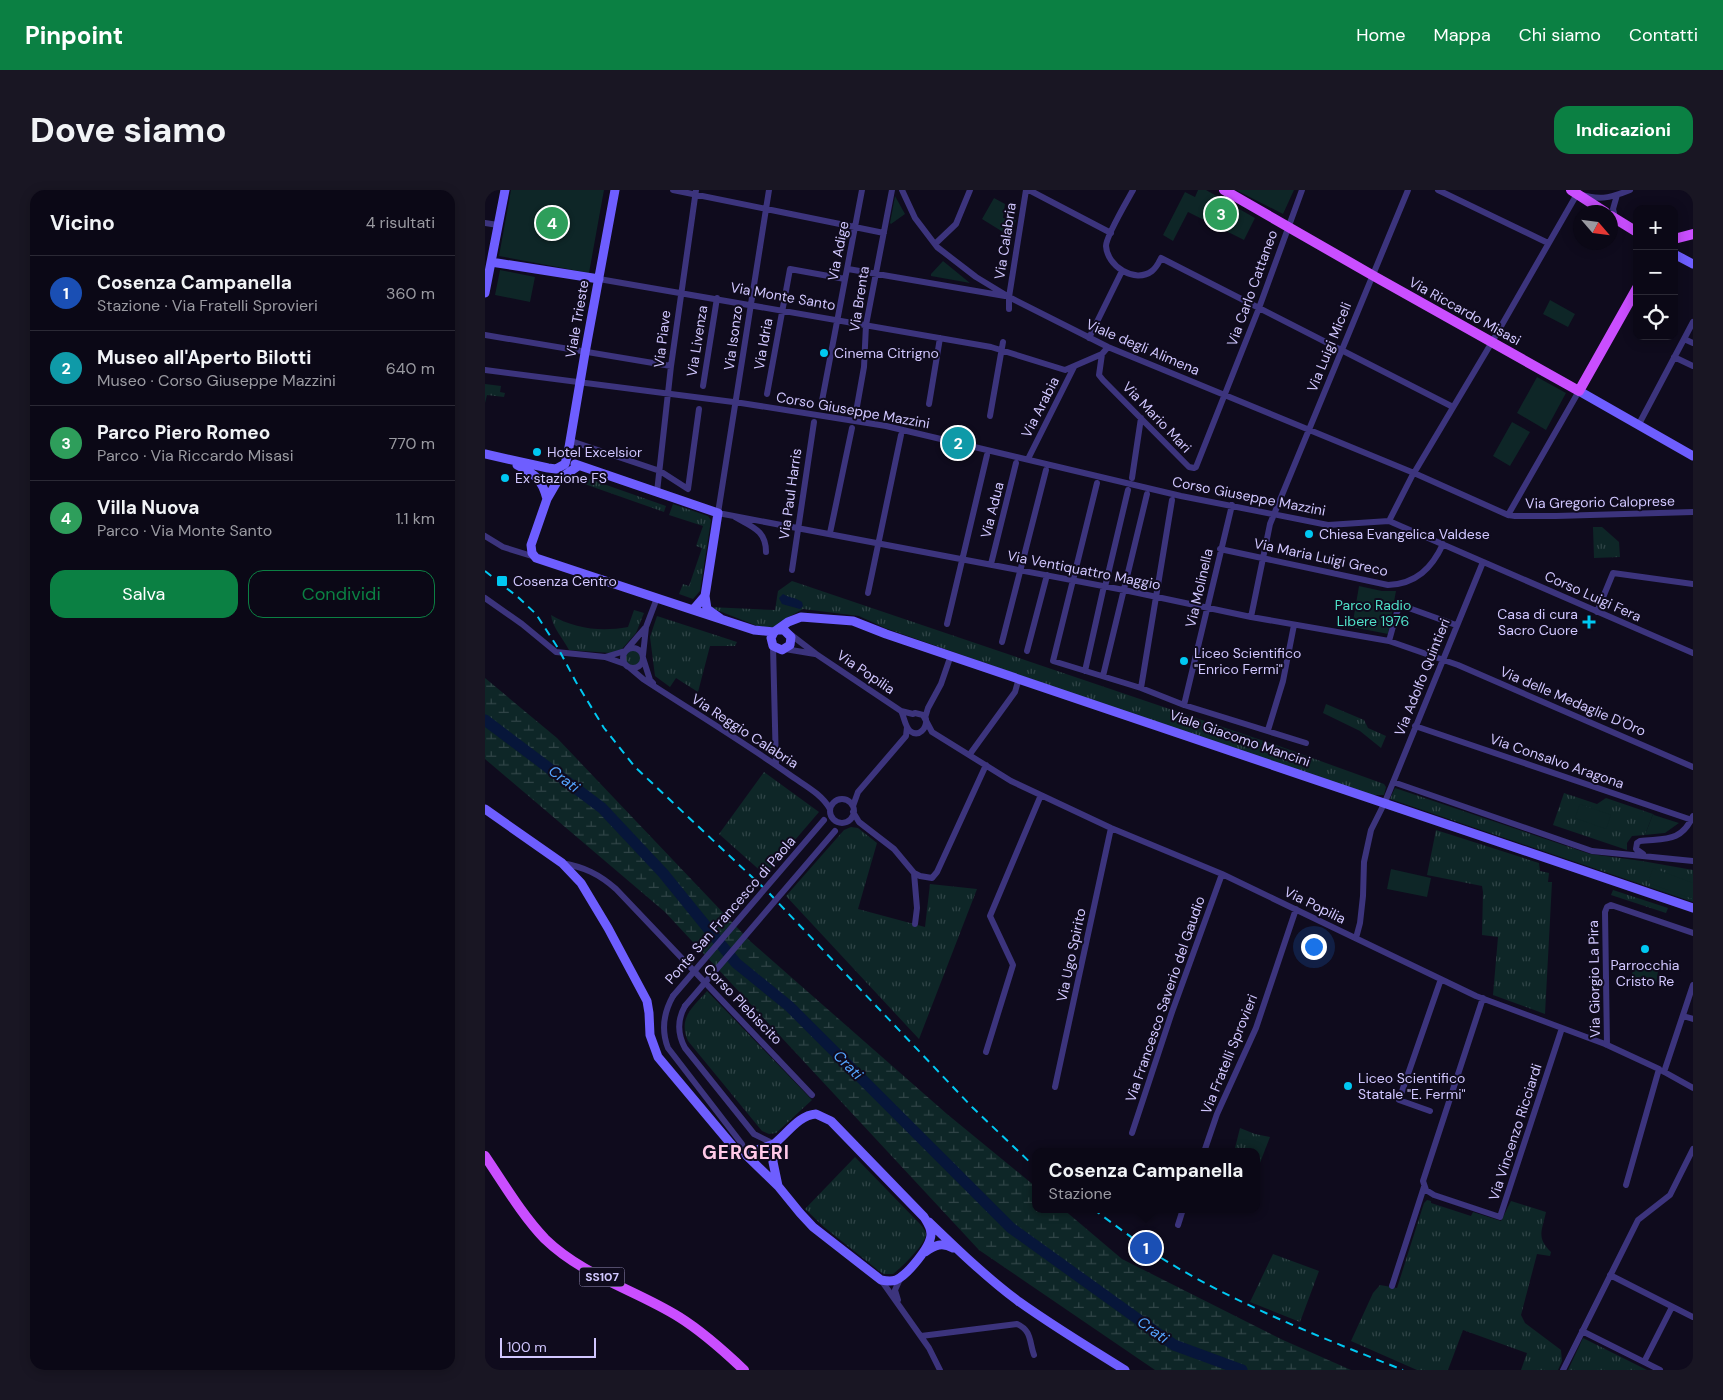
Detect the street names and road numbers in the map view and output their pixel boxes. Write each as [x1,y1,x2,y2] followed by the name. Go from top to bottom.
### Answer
[990,201,1020,281] street label: Via Calabria
[823,219,853,282] street label: Via Adige
[1223,227,1281,349] street label: Via Carlo Cattaneo
[845,265,873,333] street label: Via Brenta
[1406,273,1524,349] street label: Via Riccardo Misasi
[729,278,837,314] street label: Via Monte Santo
[561,279,593,359] street label: Viale Trieste
[1303,299,1355,395] street label: Via Luigi Miceli
[682,304,712,378] street label: Via Livenza
[720,304,746,372] street label: Via Isonzo
[650,309,674,369] street label: Via Piave
[1083,315,1203,379] street label: Viale degli Alimena
[750,317,776,371] street label: Via Idria
[1017,374,1063,440] street label: Via Arabia
[1119,378,1195,456] street label: Via Mario Mari
[775,388,931,432] street label: Corso Giuseppe Mazzini
[775,447,805,541] street label: Via Paul Harris
[1171,472,1327,520] street label: Corso Giuseppe Mazzini
[976,480,1008,540] street label: Via Adua
[1525,492,1675,512] street label: Via Gregorio Caloprese
[1252,534,1390,580] street label: Via Maria Luigi Greco
[1006,546,1162,594] street label: Via Ventiquattro Maggio
[1181,547,1217,629] street label: Via Molinella
[1542,567,1644,625] street label: Corso Luigi Fera
[1390,616,1454,738] street label: Via Adolfo Quintieri
[833,646,899,698] street label: Via Popilia
[1497,662,1649,740] street label: Via delle Medaglie D'Oro
[688,690,802,772] street label: Via Reggio Calabria
[1167,705,1313,771] street label: Viale Giacomo Mancini
[1487,730,1627,792] street label: Via Consalvo Aragona
[661,832,799,988] street label: Ponte San Francesco di Paola
[1281,882,1349,928] street label: Via Popilia
[1121,894,1209,1104] street label: Via Francesco Saverio del Gaudio
[1052,907,1090,1003] street label: Via Ugo Spirito
[1584,920,1604,1038] street label: Via Giorgio La Pira
[700,960,786,1048] street label: Corso Plebiscito
[1197,991,1261,1117] street label: Via Fratelli Sprovieri
[1484,1061,1546,1203] street label: Via Vincenzo Ricciardi
[579,1268,625,1286] road number: SS107

